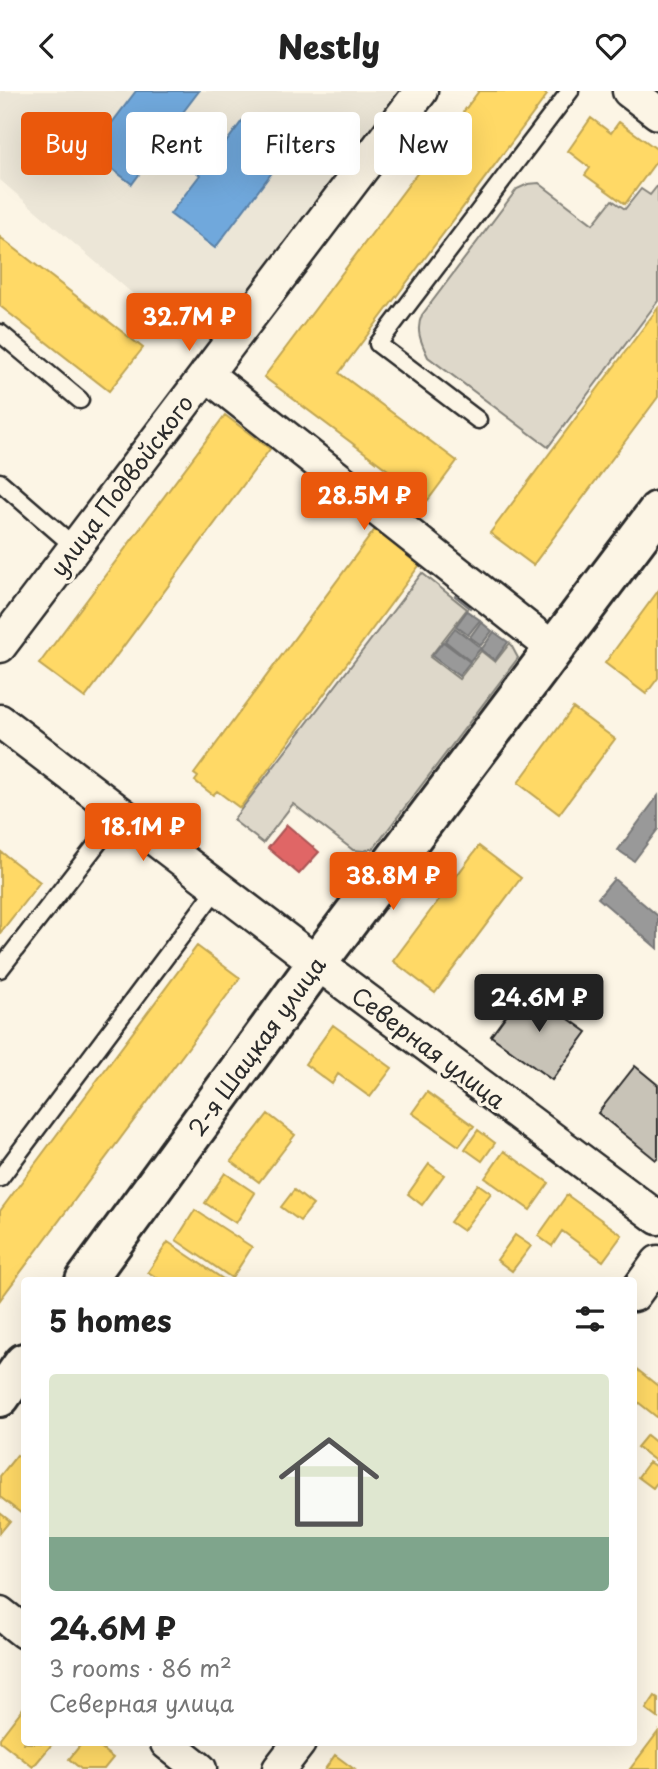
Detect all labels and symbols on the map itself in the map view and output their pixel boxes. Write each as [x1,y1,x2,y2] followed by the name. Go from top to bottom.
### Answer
[124,293,254,353] pin: 32.7M ₽
[41,387,201,583] street label: улица Подвойского
[299,473,429,532] pin: 28.5M ₽
[78,803,208,863] pin: 18.1M ₽
[328,853,458,912] pin: 38.8M ₽
[179,948,334,1143] street label: 2-я Шацкая улица
[474,975,604,1034] pin: 24.6M ₽
[345,977,514,1117] street label: Северная улица

